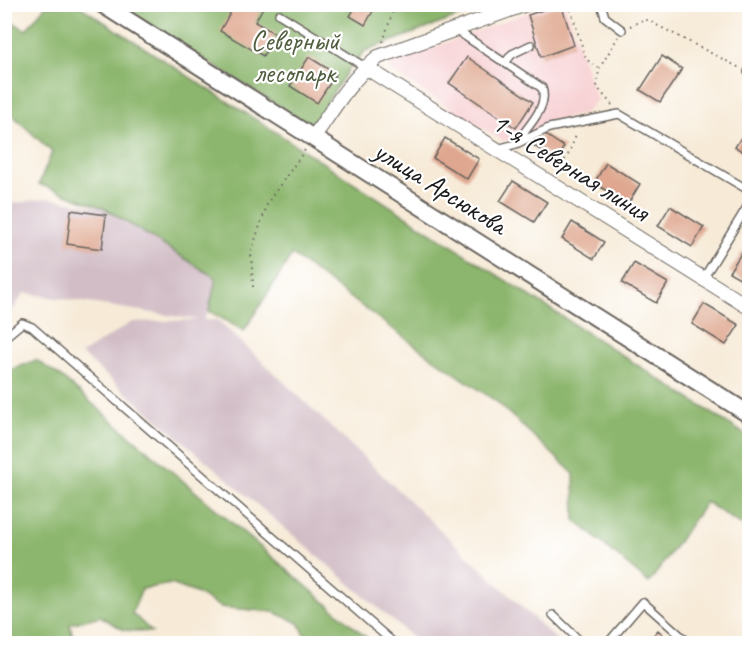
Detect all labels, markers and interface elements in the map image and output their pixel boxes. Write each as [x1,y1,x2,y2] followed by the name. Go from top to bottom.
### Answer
[251,23,341,90] park label: Северный лесопарк
[486,104,658,230] street label: 1-я Северная линия
[366,132,516,243] street label: улица Арсюкова

